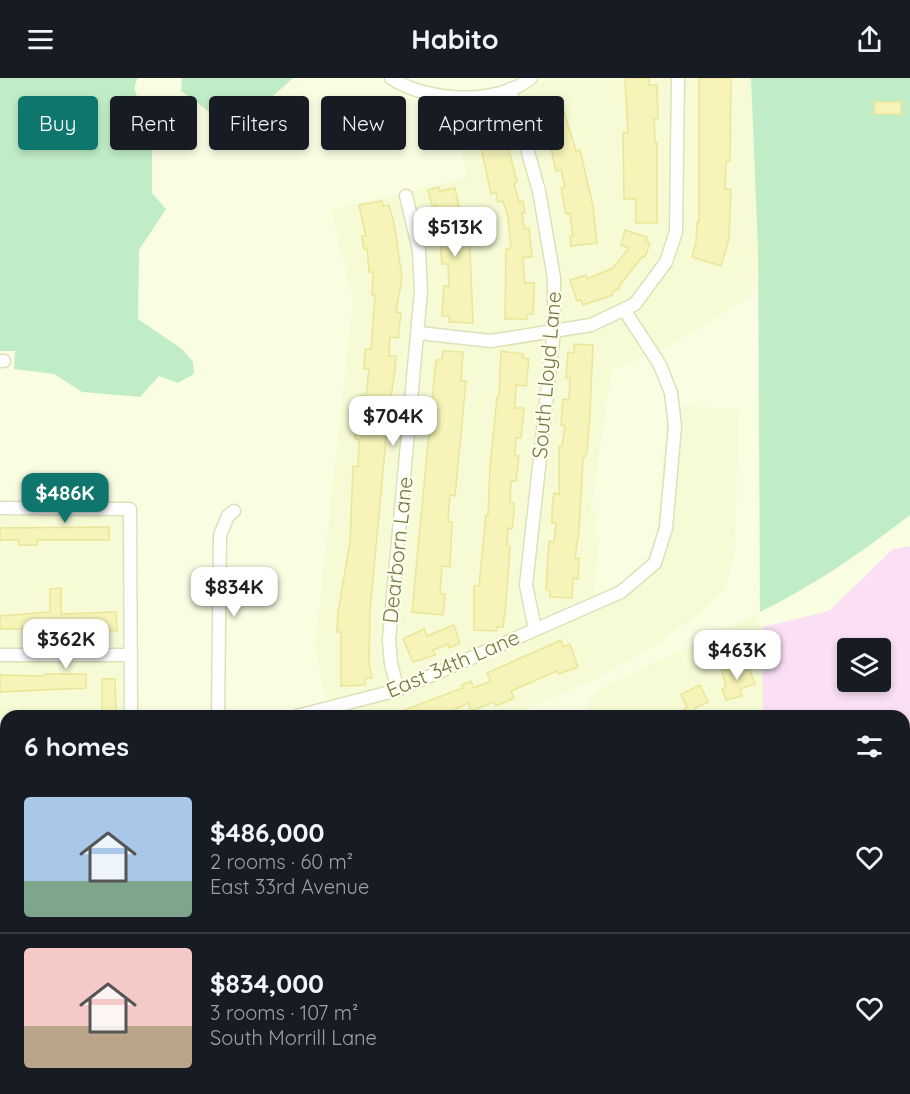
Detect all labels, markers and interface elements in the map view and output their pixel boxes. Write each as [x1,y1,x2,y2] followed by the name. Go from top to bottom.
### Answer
[411,22,499,56] text: Habito
[24,23,57,56] icon: menu
[853,23,886,56] icon: share
[18,96,98,150] chip: Buy
[110,96,197,150] chip: Rent
[209,96,309,150] chip: Filters
[321,96,406,150] chip: New
[418,96,564,150] chip: Apartment
[413,207,497,258] pin: $513K
[427,214,483,239] text: $513K
[526,290,566,460] street label: South Lloyd Lane
[351,396,435,447] pin: $704K
[363,403,423,428] text: $704K
[23,473,107,524] pin: $486K
[376,475,418,624] street label: Dearborn Lane
[36,480,94,505] text: $486K
[192,567,276,618] pin: $834K
[205,574,263,599] text: $834K
[24,619,108,670] pin: $362K
[382,623,523,703] street label: East 34th Lane
[37,626,95,651] text: $362K
[695,630,779,681] pin: $463K
[708,637,766,662] text: $463K
[837,638,891,692] map controls
[837,638,891,692] button: layers
[24,730,129,763] text: 6 homes
[853,730,886,763] icon: filters
[210,816,324,849] text: $486,000
[72,821,144,893] icon: home
[853,841,886,874] icon: heart
[210,849,353,874] text: 2 rooms · 60 m²
[210,874,369,899] text: East 33rd Avenue
[210,967,324,1000] text: $834,000
[72,972,144,1044] icon: home
[853,992,886,1025] icon: heart
[210,1000,358,1025] text: 3 rooms · 107 m²
[210,1025,377,1050] text: South Morrill Lane

